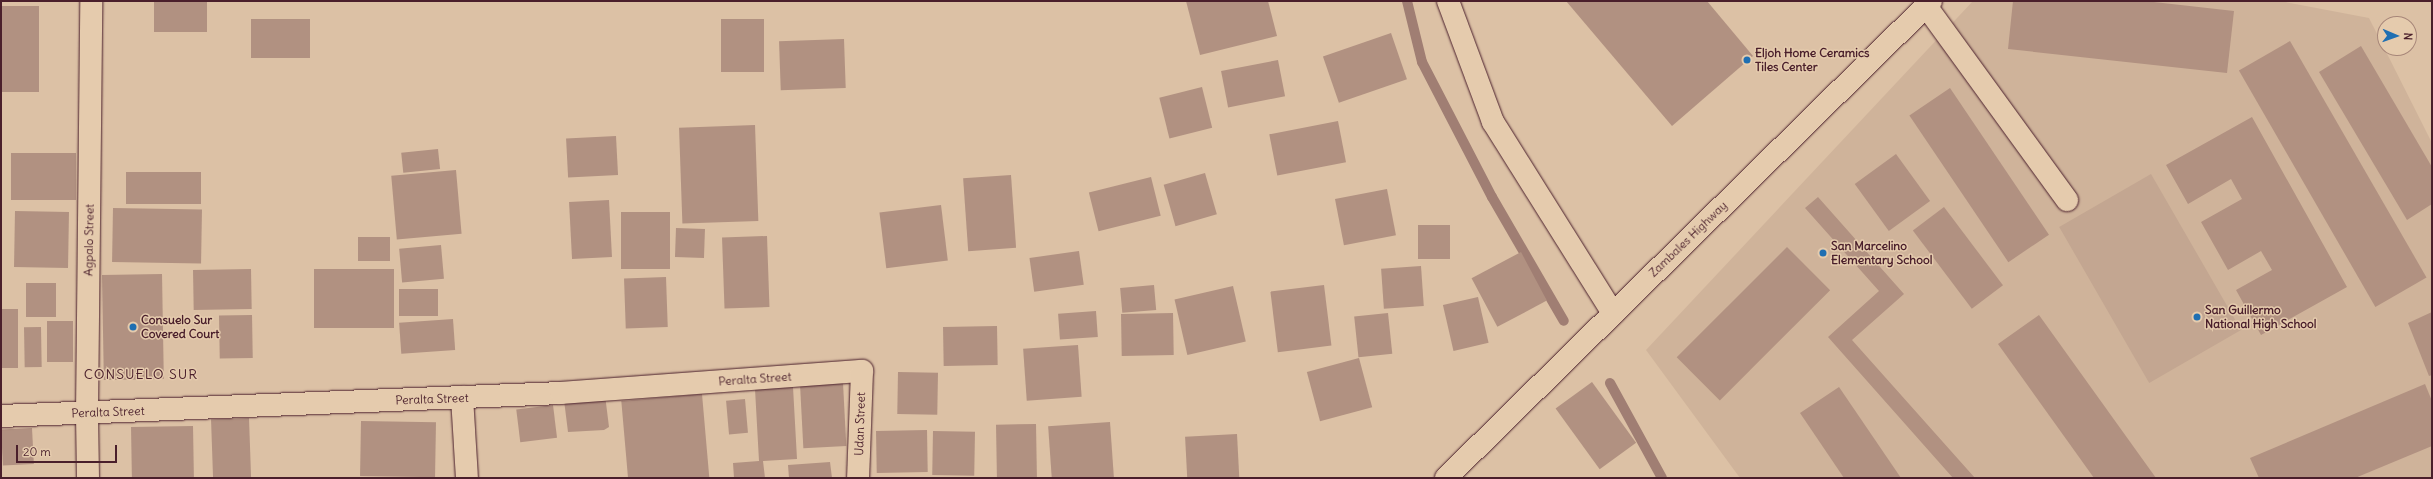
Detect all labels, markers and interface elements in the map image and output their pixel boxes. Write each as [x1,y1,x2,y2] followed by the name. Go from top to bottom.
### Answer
[2377,16,2417,56] north arrow
[2401,32,2415,40] text: N
[1755,46,1870,74] place label: Eljoh Home Ceramics Tiles Center
[1742,55,1752,65] marker: Eljoh Home Ceramics Tiles Center
[1646,198,1730,280] street label: Zambales Highway
[81,204,97,276] street label: Agpalo Street
[1831,239,1932,267] place label: San Marcelino Elementary School
[1818,248,1828,258] marker: San Marcelino Elementary School
[2205,303,2317,331] place label: San Guillermo National High School
[2192,312,2202,322] marker: San Guillermo National High School
[141,313,219,341] place label: Consuelo Sur Covered Court
[128,322,138,332] marker: Consuelo Sur Covered Court
[84,366,198,382] district label: CONSUELO SUR
[718,369,792,389] street label: Peralta Street
[395,391,469,407] street label: Peralta Street
[852,392,868,456] street label: Udan Street
[71,404,145,420] street label: Peralta Street
[18,437,119,463] scale bar
[23,444,51,459] text: 20 m

